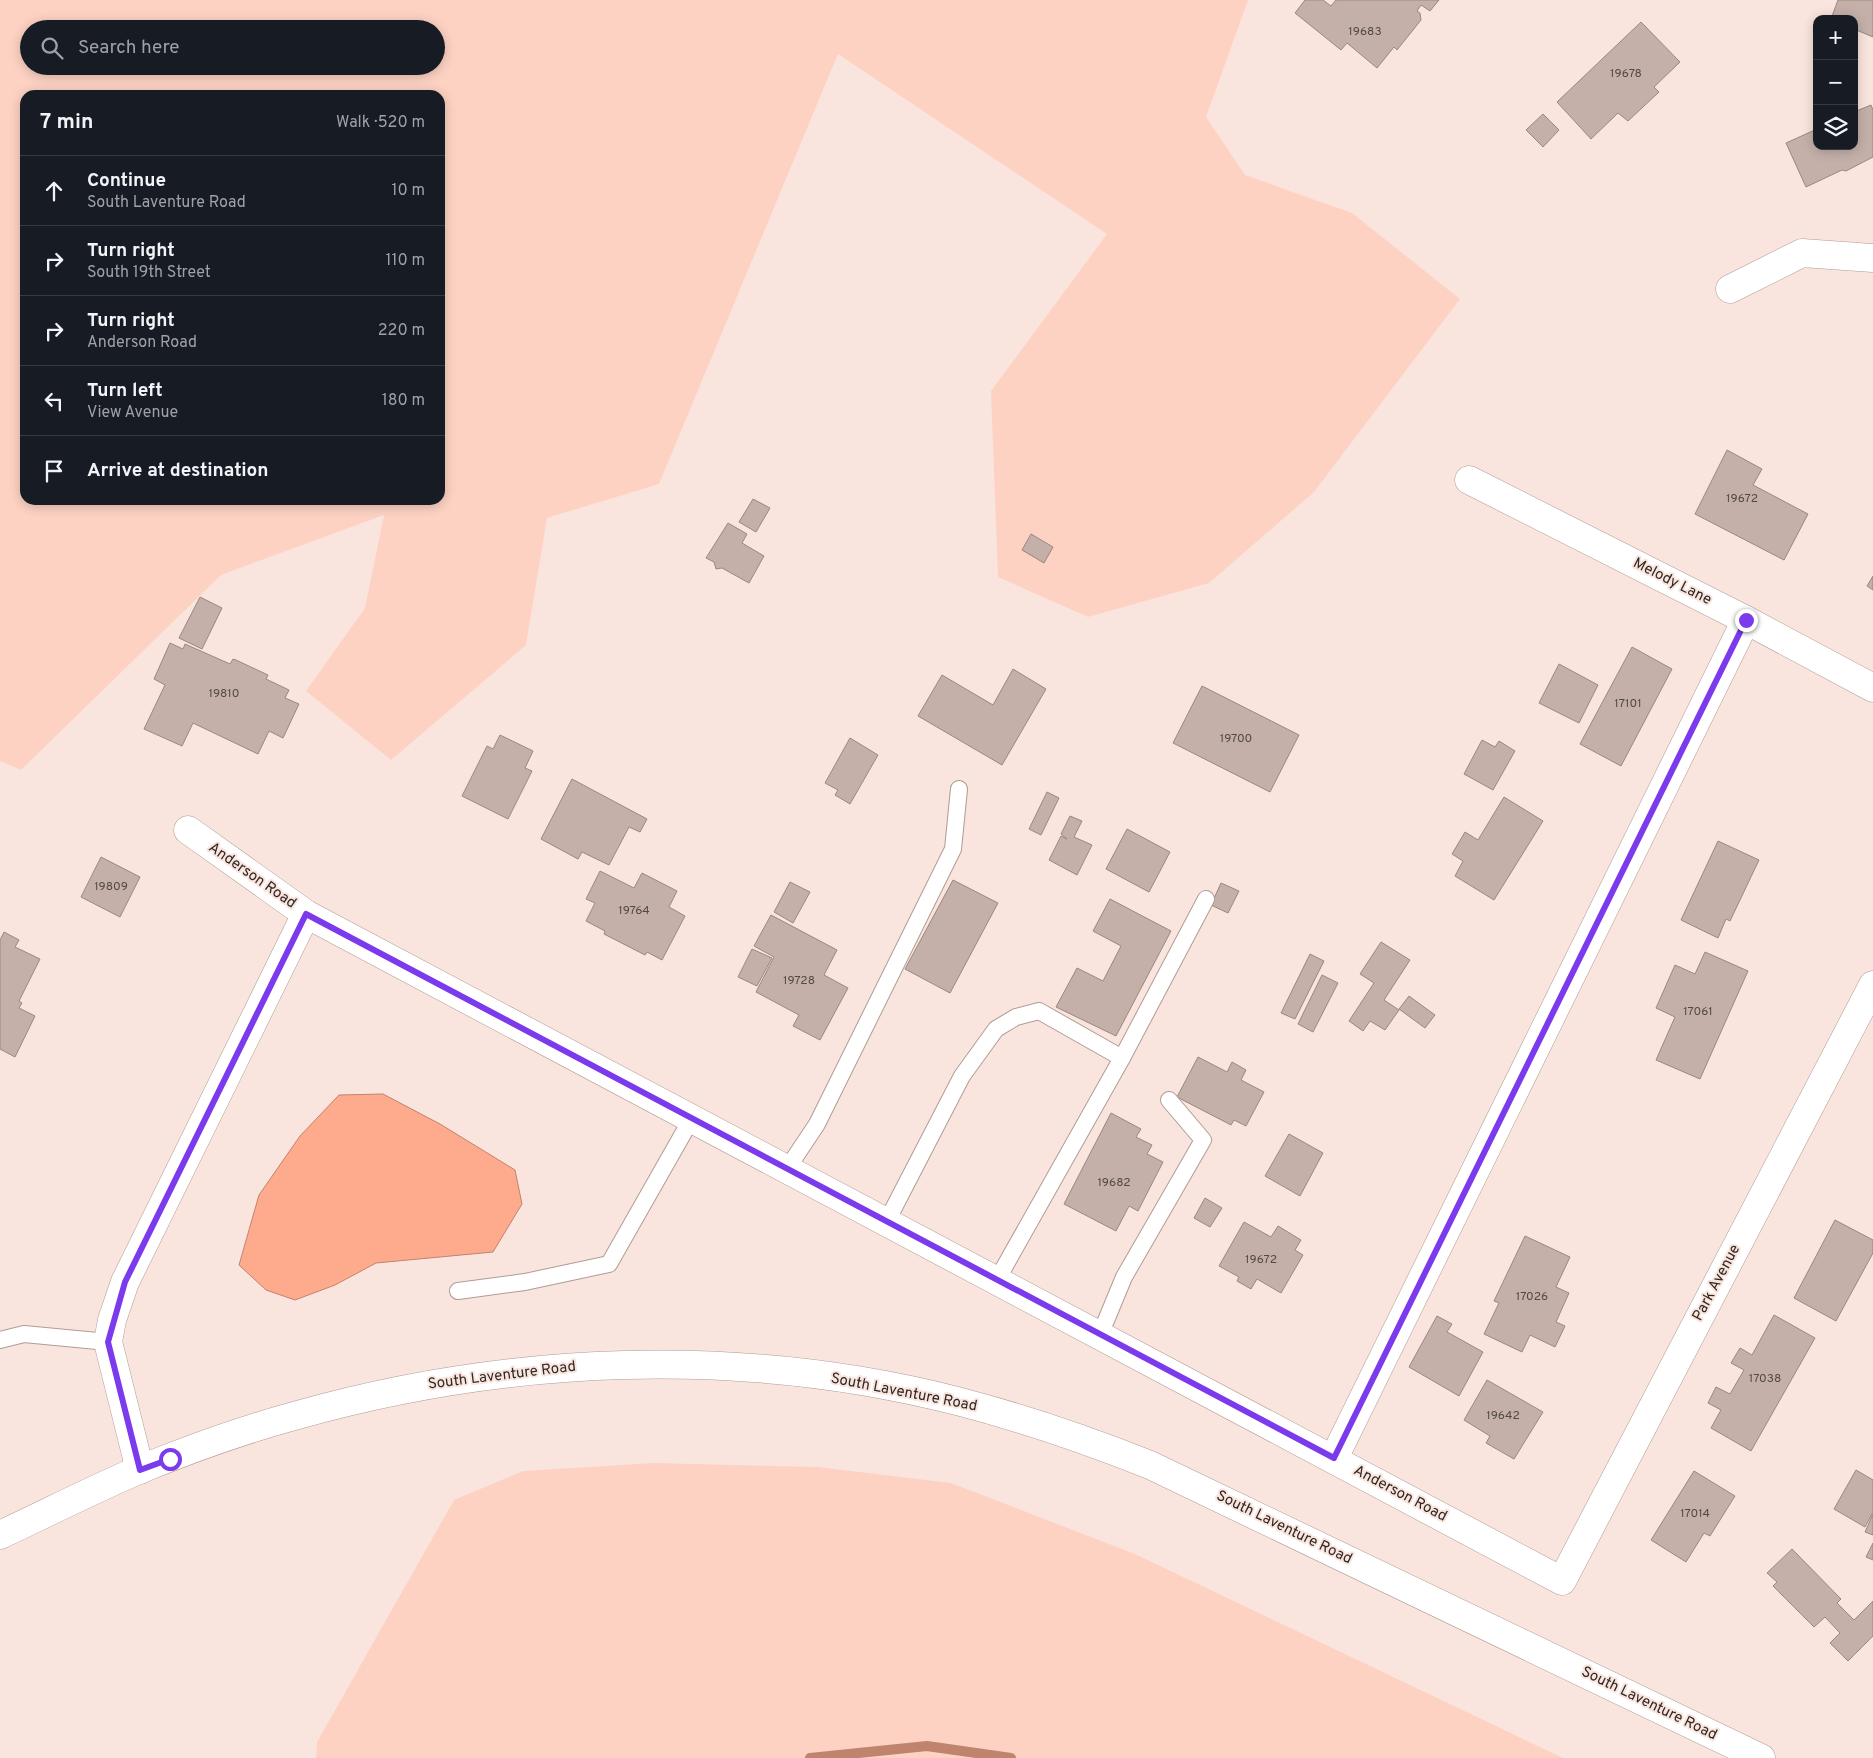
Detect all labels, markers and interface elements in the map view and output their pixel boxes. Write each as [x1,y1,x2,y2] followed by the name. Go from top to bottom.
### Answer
[1813,15,1858,150] map controls
[1813,15,1858,60] button: +
[20,20,445,75] search box
[1348,24,1382,40] house number: 19683
[38,34,66,62] icon: search
[78,36,180,60] text: Search here
[1813,60,1858,105] button: −
[1610,66,1642,82] house number: 19678
[1813,105,1858,150] button: layers
[40,109,93,136] text: 7 min
[336,113,425,133] text: Walk · 520 m
[87,169,166,193] text: Continue
[40,177,68,205] icon: ahead
[391,181,425,201] text: 10 m
[87,193,246,213] text: South Laventure Road
[87,239,175,263] text: Turn right
[40,247,68,275] icon: right
[385,251,425,271] text: 110 m
[87,263,211,283] text: South 19th Street
[87,309,175,333] text: Turn right
[40,317,68,345] icon: right
[378,321,425,341] text: 220 m
[87,333,197,353] text: Anderson Road
[87,379,163,403] text: Turn left
[40,387,68,415] icon: left
[382,391,425,411] text: 180 m
[87,403,178,423] text: View Avenue
[40,457,68,485] icon: arrive
[87,459,268,483] text: Arrive at destination
[1726,491,1758,507] house number: 19672
[1629,554,1715,610] street label: Melody Lane
[1735,609,1758,632] route end
[208,686,240,702] house number: 19810
[1614,696,1642,712] house number: 17101
[1220,731,1252,747] house number: 19700
[204,839,300,913] street label: Anderson Road
[94,879,128,895] house number: 19809
[618,903,650,919] house number: 19764
[783,973,815,989] house number: 19728
[1683,1004,1713,1020] house number: 17061
[1097,1175,1131,1191] house number: 19682
[1689,1241,1745,1325] street label: Park Avenue
[1245,1252,1277,1268] house number: 19672
[1516,1289,1548,1305] house number: 17026
[427,1358,577,1394] street label: South Laventure Road
[829,1369,979,1417] street label: South Laventure Road
[1749,1371,1781,1387] house number: 17038
[1486,1408,1520,1424] house number: 19642
[159,1448,182,1471] route start
[1350,1461,1450,1527] street label: Anderson Road
[1213,1487,1355,1569] street label: South Laventure Road
[1680,1506,1710,1522] house number: 17014
[1578,1663,1720,1745] street label: South Laventure Road

